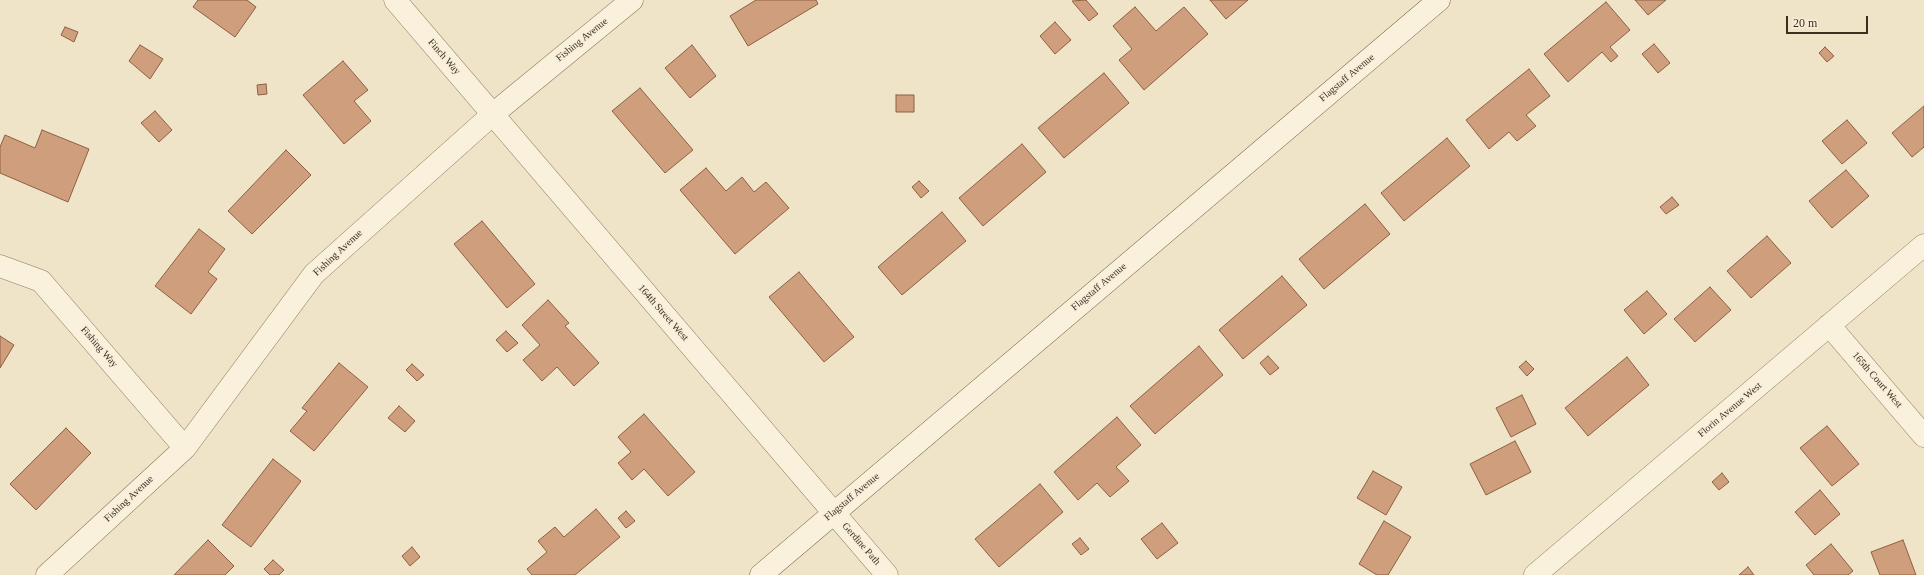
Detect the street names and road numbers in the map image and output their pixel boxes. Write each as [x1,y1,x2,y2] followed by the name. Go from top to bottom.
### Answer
[554,16,610,64] street label: Fishing Avenue
[425,37,463,77] street label: Finch Way
[1317,51,1377,105] street label: Flagstaff Avenue
[311,227,365,279] street label: Fishing Avenue
[1069,260,1129,314] street label: Flagstaff Avenue
[635,282,691,344] street label: 164th Street West
[78,324,120,370] street label: Fishing Way
[1849,350,1905,410] street label: 165th Court West
[1696,380,1764,440] street label: Florin Avenue West
[822,470,882,524] street label: Flagstaff Avenue
[102,473,156,525] street label: Fishing Avenue
[839,520,883,568] street label: Gerdine Path

